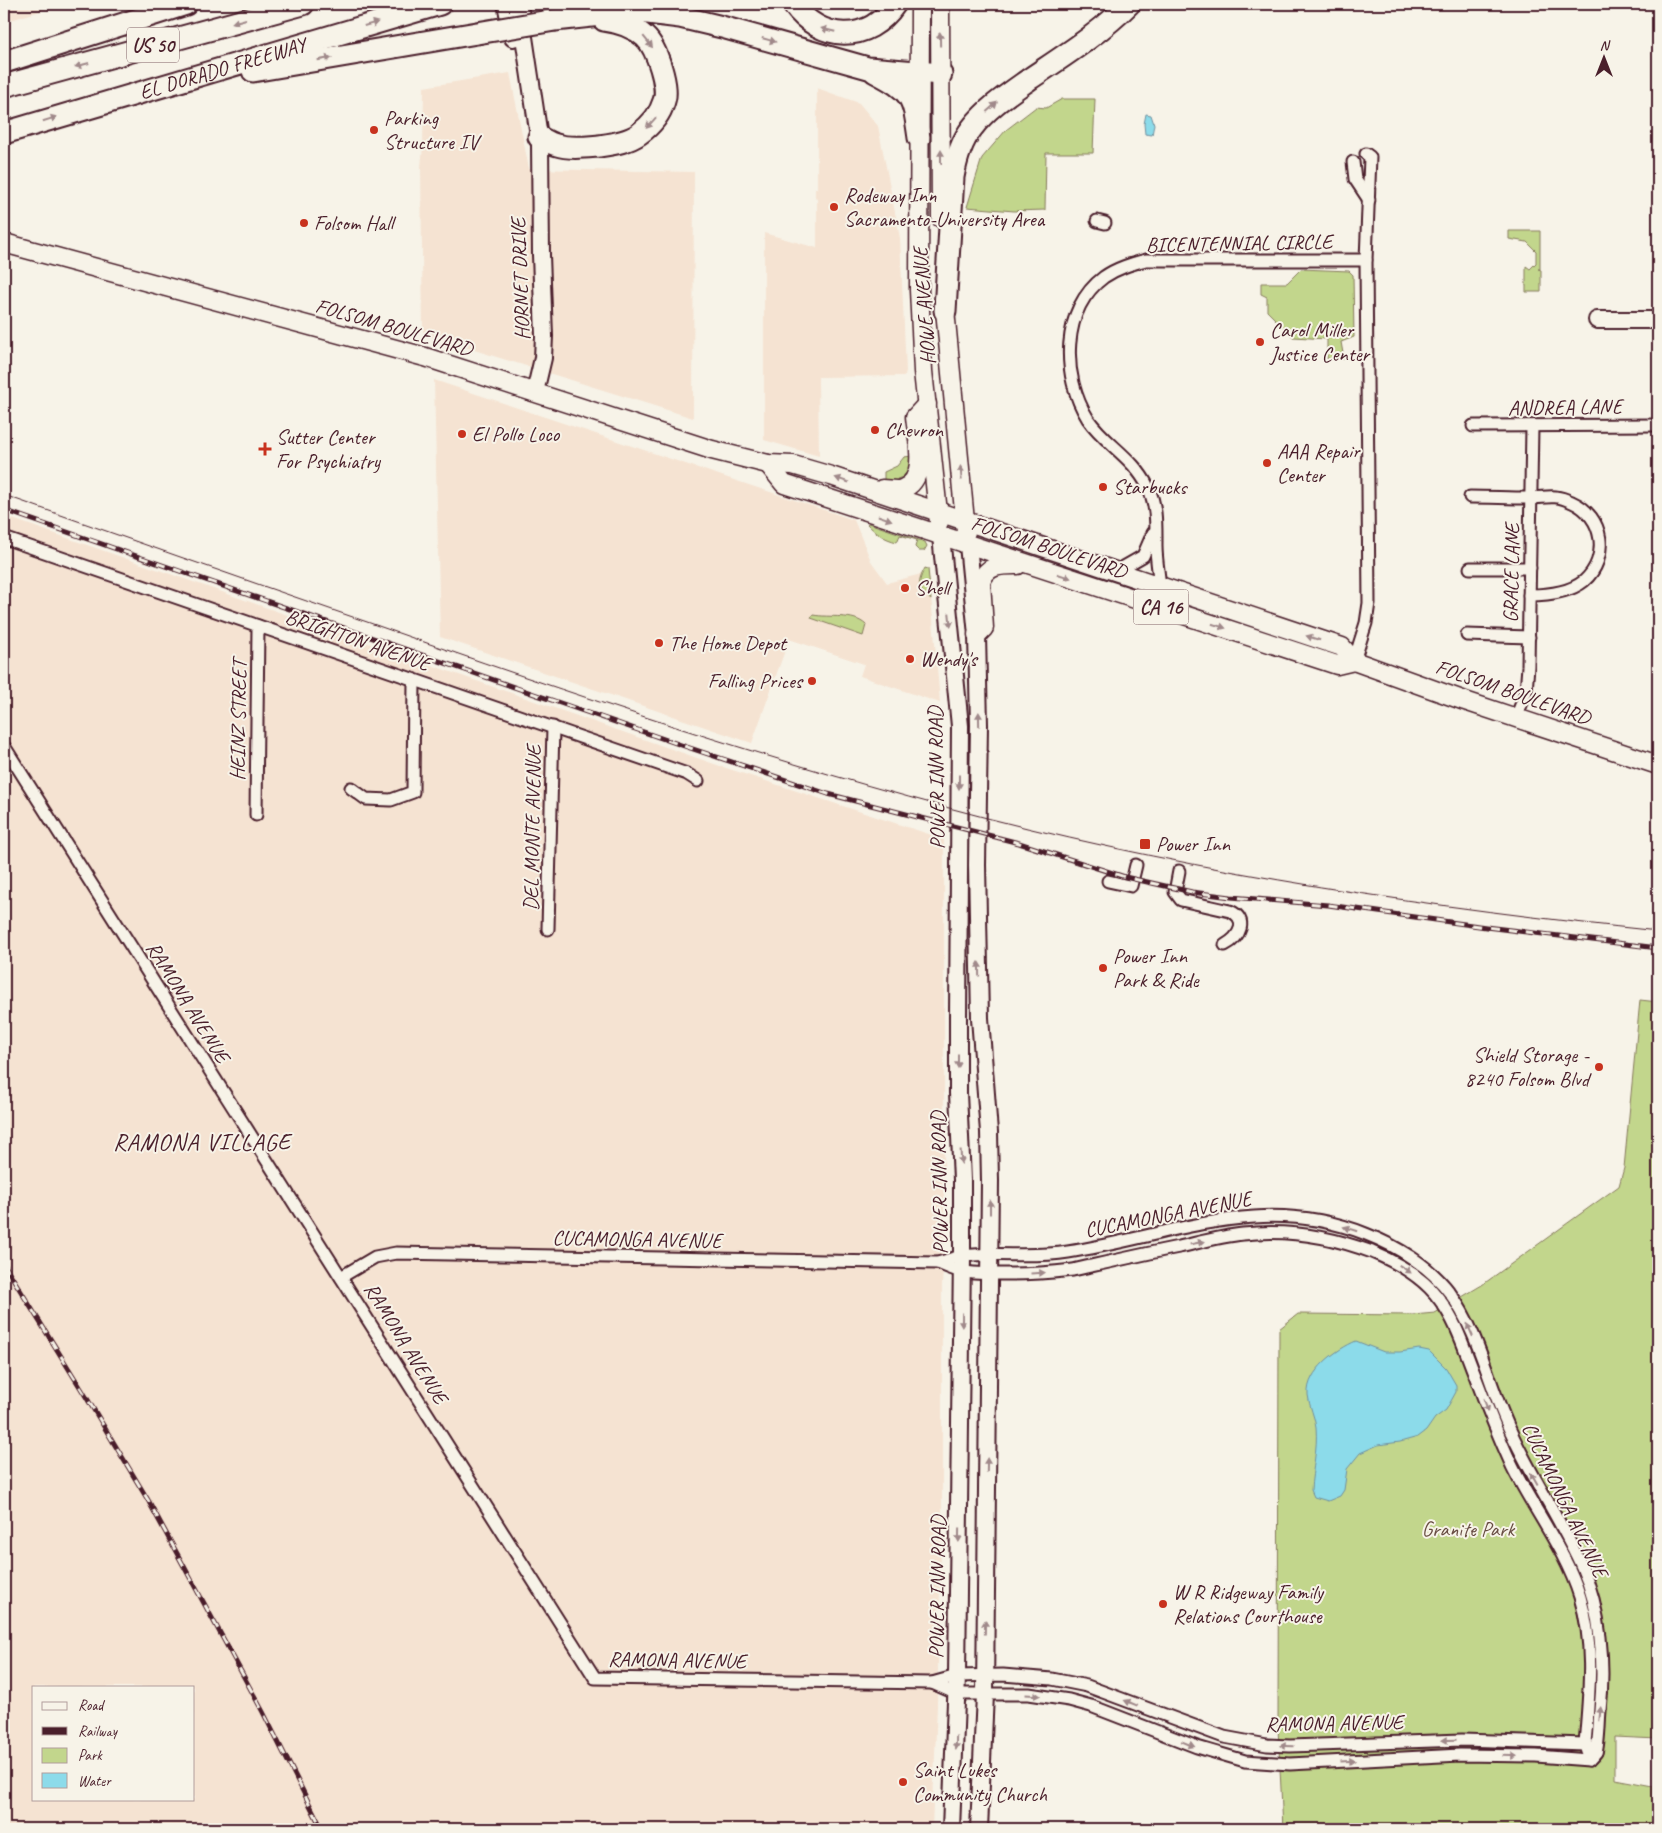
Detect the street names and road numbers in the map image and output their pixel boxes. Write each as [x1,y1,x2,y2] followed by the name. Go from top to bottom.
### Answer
[127,28,179,62] road number: US 50
[136,30,312,105] street label: EL DORADO FREEWAY
[505,215,535,341] street label: HORNET DRIVE
[1146,228,1335,258] street label: BICENTENNIAL CIRCLE
[907,244,941,366] street label: HOWE AVENUE
[313,292,477,362] street label: FOLSOM BOULEVARD
[1508,393,1625,421] street label: ANDREA LANE
[968,510,1132,585] street label: FOLSOM BOULEVARD
[1497,520,1525,623] street label: GRACE LANE
[1134,590,1188,624] road number: CA 16
[282,603,436,678] street label: BRIGHTON AVENUE
[1432,653,1595,731] street label: FOLSOM BOULEVARD
[224,655,252,781] street label: HEINZ STREET
[922,704,950,850] street label: POWER INN ROAD
[518,742,546,911] street label: DEL MONTE AVENUE
[140,937,237,1070] street label: RAMONA AVENUE
[925,1109,953,1255] street label: POWER INN ROAD
[1083,1185,1256,1243] street label: CUCAMONGA AVENUE
[552,1225,724,1254] street label: CUCAMONGA AVENUE
[358,1278,455,1411] street label: RAMONA AVENUE
[1516,1418,1615,1584] street label: CUCAMONGA AVENUE
[923,1513,951,1659] street label: POWER INN ROAD
[608,1646,749,1674] street label: RAMONA AVENUE
[1265,1709,1406,1737] street label: RAMONA AVENUE

